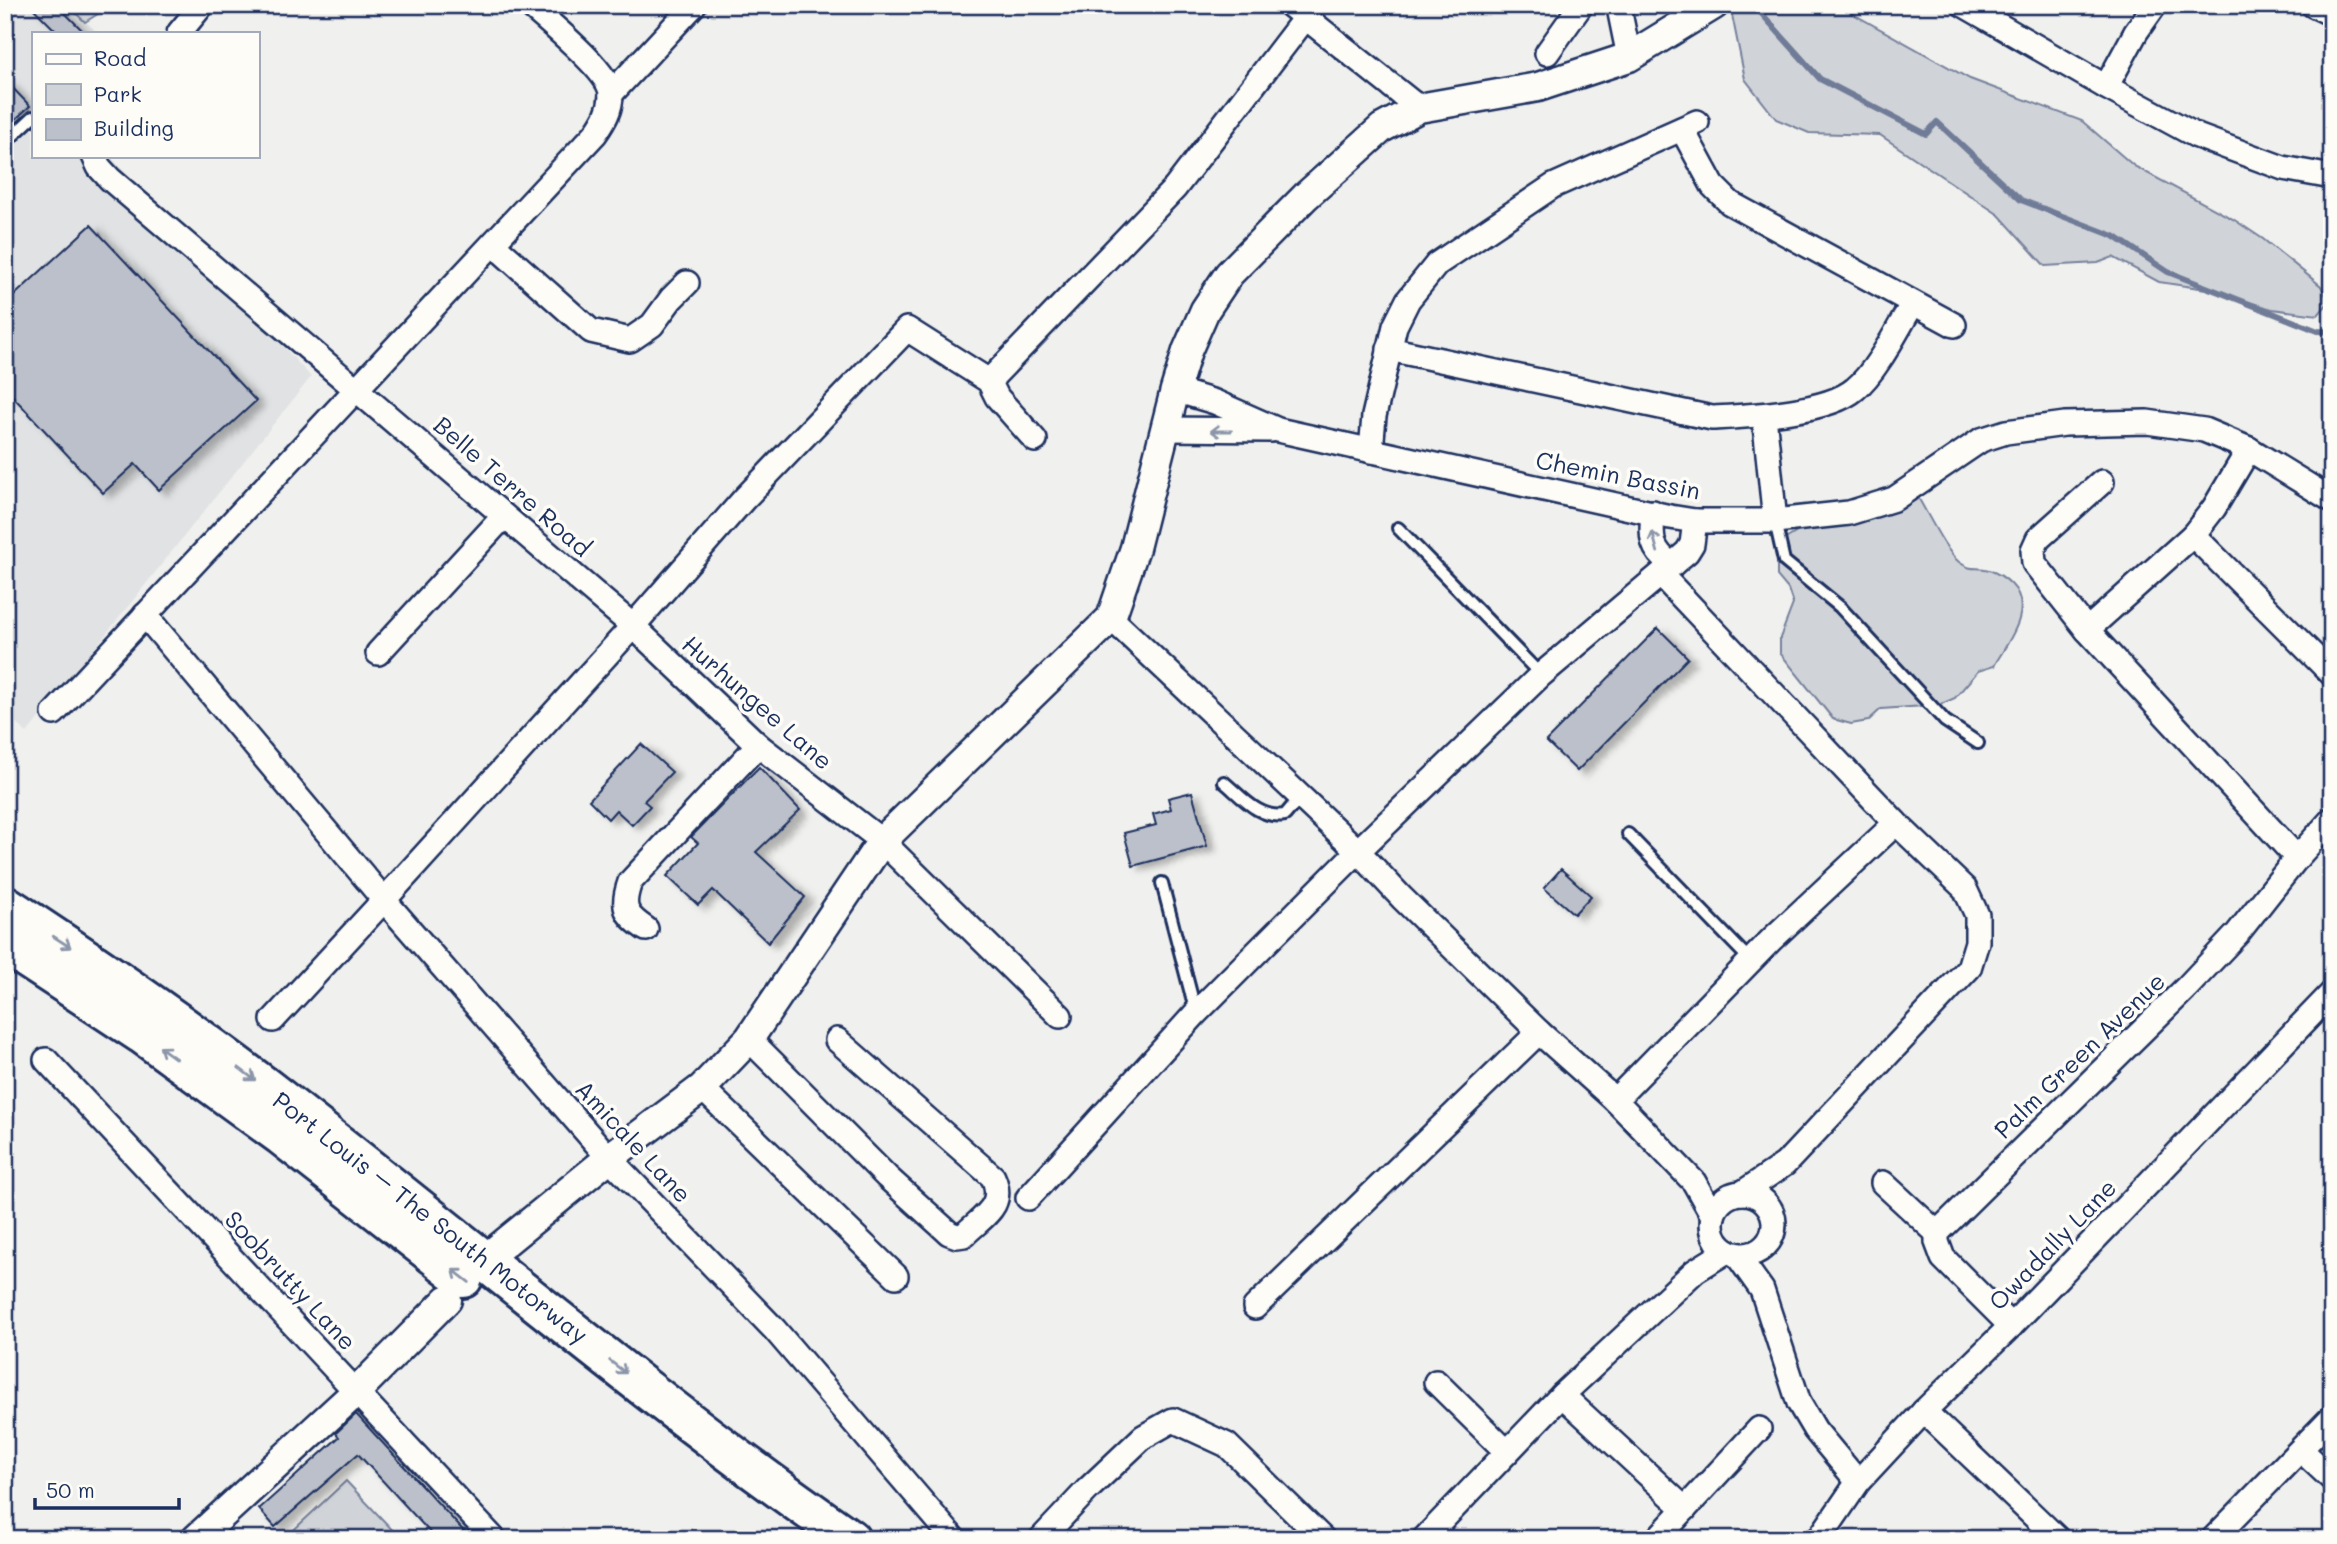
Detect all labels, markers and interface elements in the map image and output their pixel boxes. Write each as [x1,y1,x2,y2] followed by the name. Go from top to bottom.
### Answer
[32,32,259,158] legend
[94,44,146,71] text: Road
[94,80,142,107] text: Park
[94,114,174,141] text: Building
[428,409,598,563] street label: Belle Terre Road
[1210,424,1233,438] one-way arrow
[1533,443,1703,506] street label: Chemin Bassin
[1648,531,1661,554] one-way arrow
[676,628,840,776] street label: Hurhungee Lane
[52,935,72,949] one-way arrow
[1987,965,2171,1145] street label: Palm Green Avenue
[159,1046,178,1060] one-way arrow
[238,1067,256,1082] one-way arrow
[569,1073,699,1209] street label: Amicale Lane
[267,1084,595,1350] street label: Port Louis – The South Motorway
[1981,1172,2122,1316] street label: Owadally Lane
[219,1204,364,1356] street label: Soobrutty Lane
[452,1268,470,1283] one-way arrow
[609,1359,627,1375] one-way arrow
[35,1467,178,1511] scale bar
[46,1476,95,1503] text: 50 m

